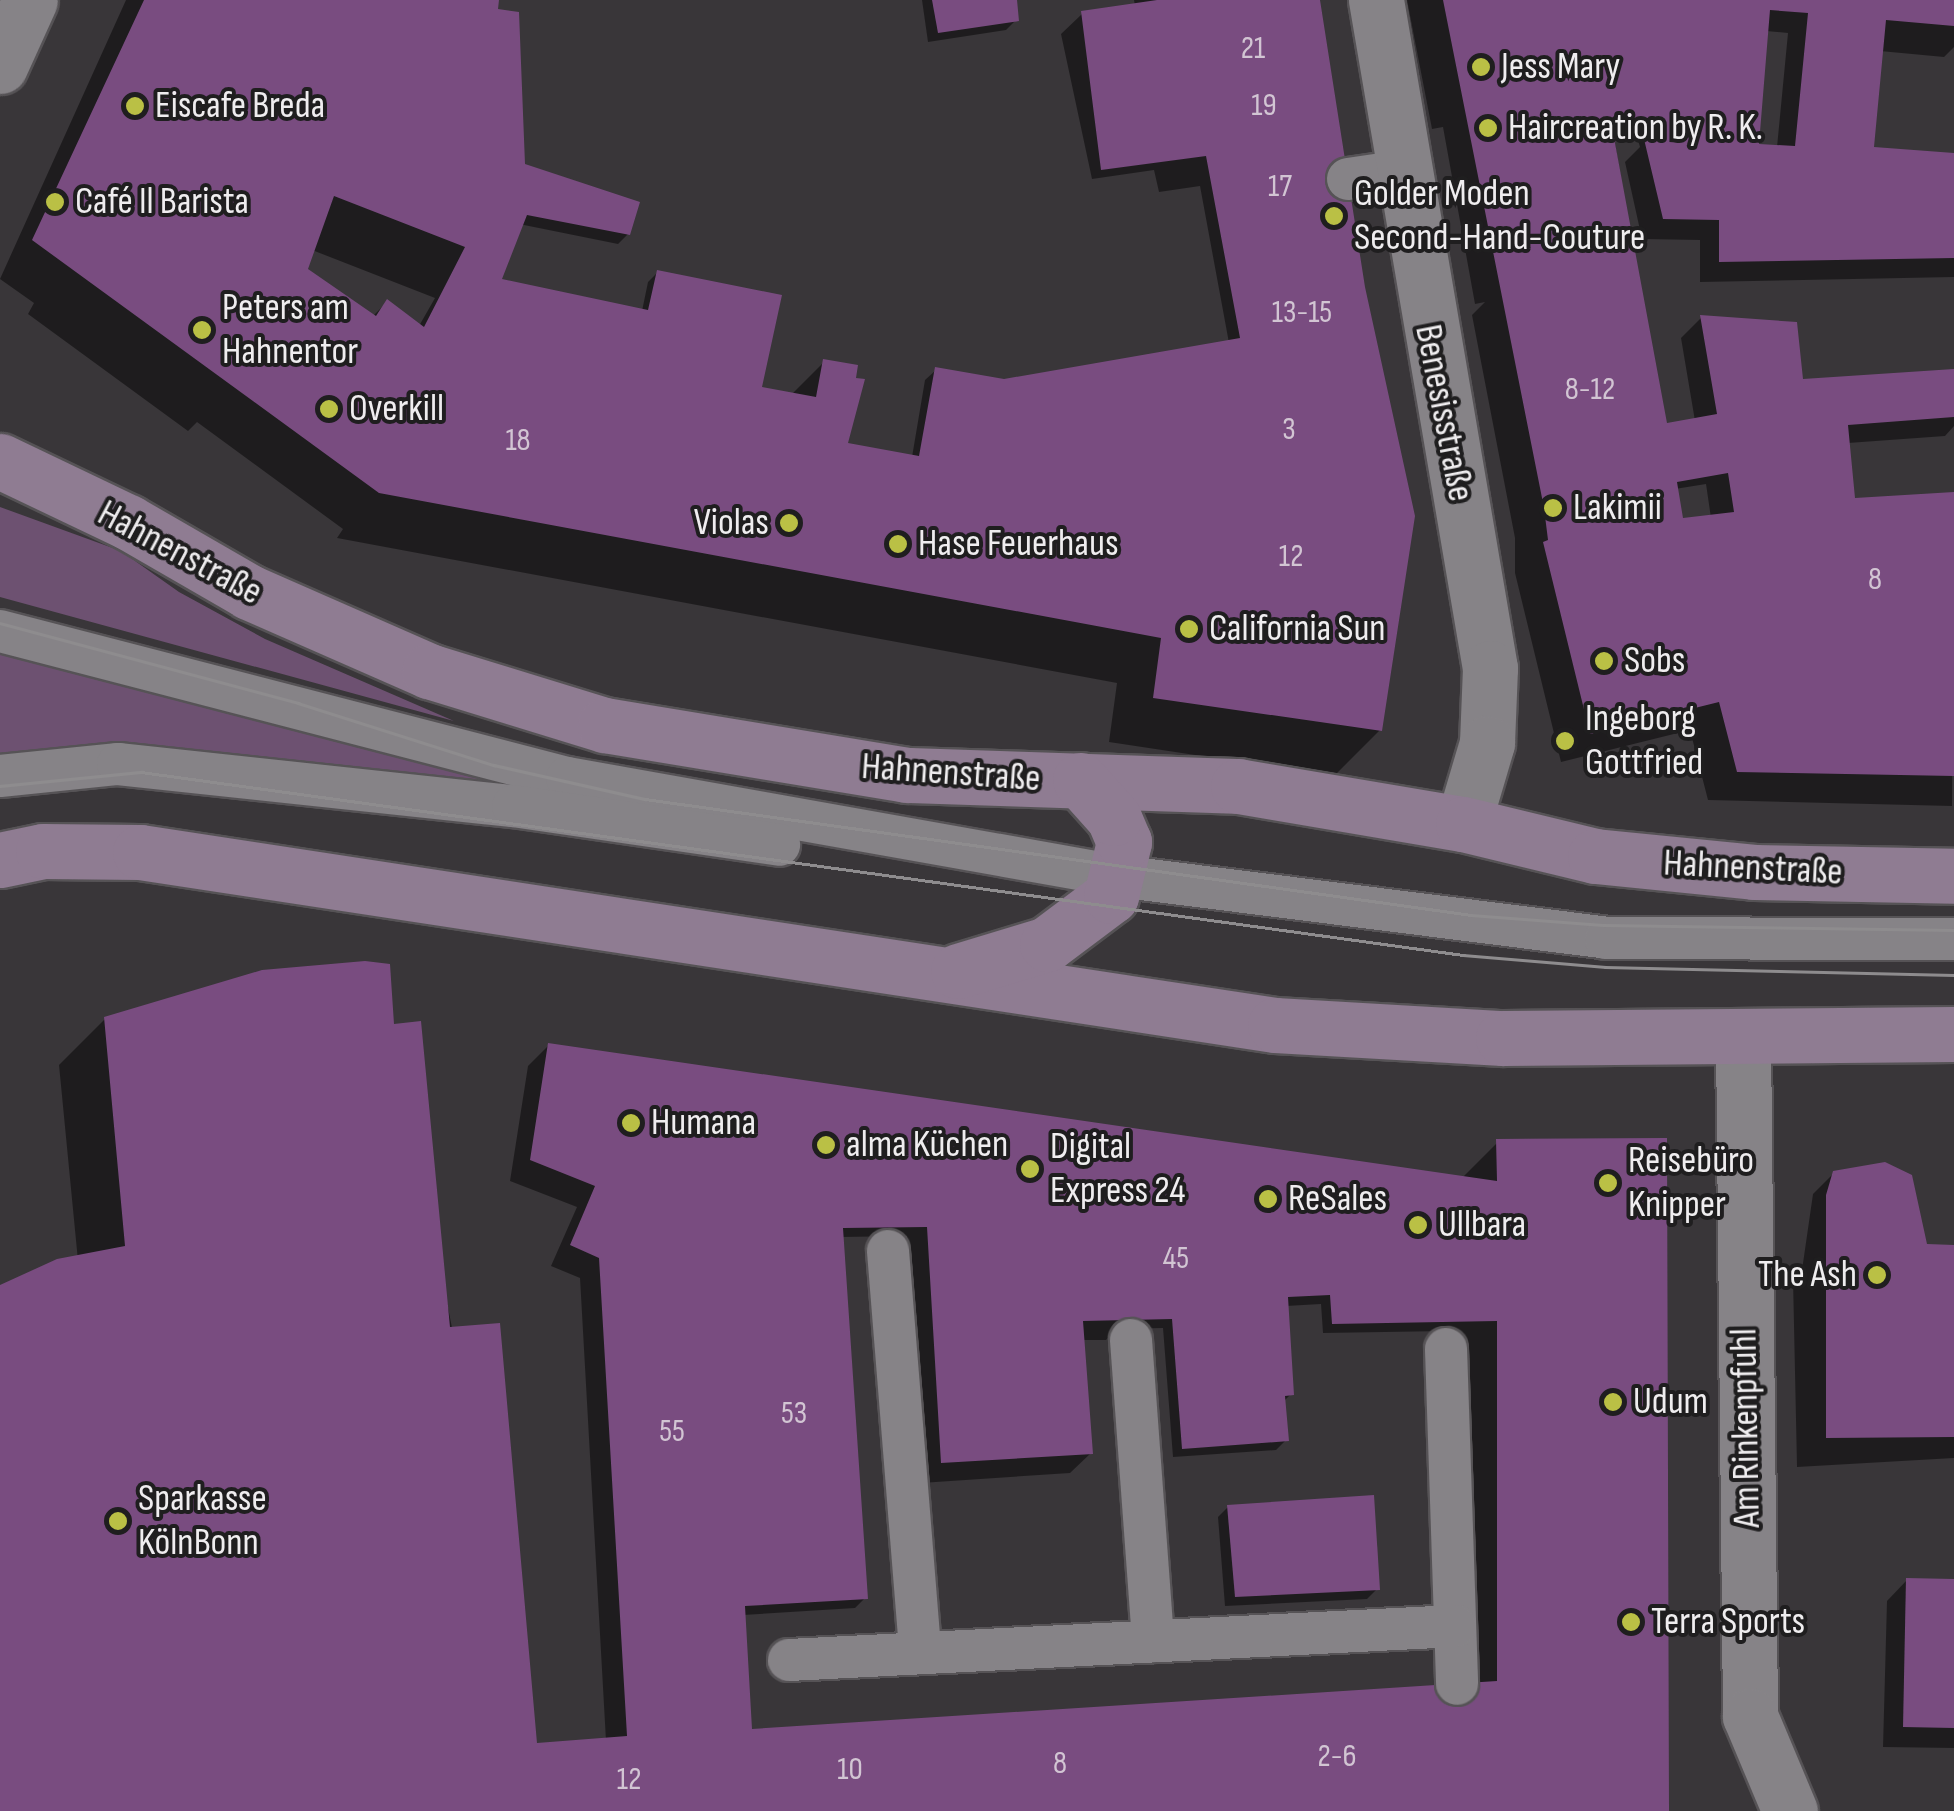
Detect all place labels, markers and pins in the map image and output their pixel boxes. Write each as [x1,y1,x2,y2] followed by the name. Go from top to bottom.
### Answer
[1501,44,1620,90] place label: Jess Mary
[1470,56,1492,78] marker: Jess Mary
[155,83,325,129] place label: Eiscafe Breda
[124,95,146,117] marker: Eiscafe Breda
[1508,105,1763,151] place label: Haircreation by R. K.
[1477,117,1499,139] marker: Haircreation by R. K.
[1354,171,1645,260] place label: Golder Moden Second-Hand-Couture
[75,179,249,225] place label: Café Il Barista
[44,191,66,213] marker: Café Il Barista
[1323,205,1345,227] marker: Golder Moden Second-Hand-Couture
[222,285,358,374] place label: Peters am Hahnentor
[191,319,213,341] marker: Peters am Hahnentor
[349,386,444,432] place label: Overkill
[318,398,340,420] marker: Overkill
[1573,485,1662,531] place label: Lakimii
[1542,497,1564,519] marker: Lakimii
[694,500,769,546] place label: Violas
[778,512,800,534] marker: Violas
[918,521,1119,567] place label: Hase Feuerhaus
[887,533,909,555] marker: Hase Feuerhaus
[1209,606,1386,652] place label: California Sun
[1178,618,1200,640] marker: California Sun
[1624,638,1685,684] place label: Sobs
[1593,650,1615,672] marker: Sobs
[1585,696,1703,786] place label: Ingeborg Gottfried
[1554,730,1576,752] marker: Ingeborg Gottfried
[651,1100,756,1146] place label: Humana
[620,1112,642,1134] marker: Humana
[846,1122,1008,1168] place label: alma Küchen
[1050,1124,1185,1214] place label: Digital Express 24
[815,1134,837,1156] marker: alma Küchen
[1628,1138,1754,1228] place label: Reisebüro Knipper
[1019,1158,1041,1180] marker: Digital Express 24
[1597,1172,1619,1194] marker: Reisebüro Knipper
[1288,1176,1387,1222] place label: ReSales
[1257,1188,1279,1210] marker: ReSales
[1438,1202,1526,1248] place label: Ullbara
[1407,1214,1429,1236] marker: Ullbara
[1758,1252,1857,1298] place label: The Ash
[1866,1264,1888,1286] marker: The Ash
[1633,1379,1708,1425] place label: Udum
[1602,1391,1624,1413] marker: Udum
[138,1476,267,1566] place label: Sparkasse KölnBonn
[107,1510,129,1532] marker: Sparkasse KölnBonn
[1651,1599,1805,1645] place label: Terra Sports
[1620,1611,1642,1633] marker: Terra Sports

